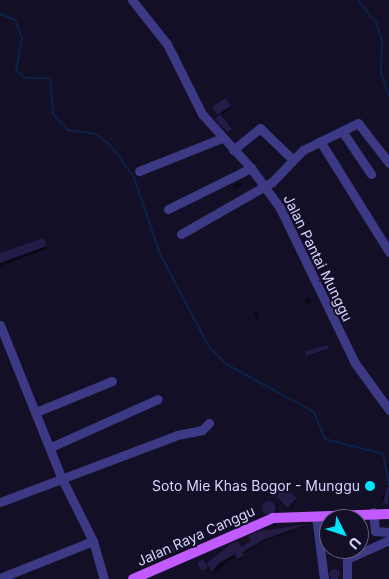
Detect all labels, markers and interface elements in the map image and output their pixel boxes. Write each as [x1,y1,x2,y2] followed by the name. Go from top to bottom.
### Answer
[280,192,356,324] street label: Jalan Pantai Munggu
[152,478,360,494] place label: Soto Mie Khas Bogor - Munggu
[364,480,376,492] marker: Soto Mie Khas Bogor - Munggu
[134,502,258,570] street label: Jalan Raya Canggu
[319,509,369,559] north arrow
[345,534,365,553] text: U

